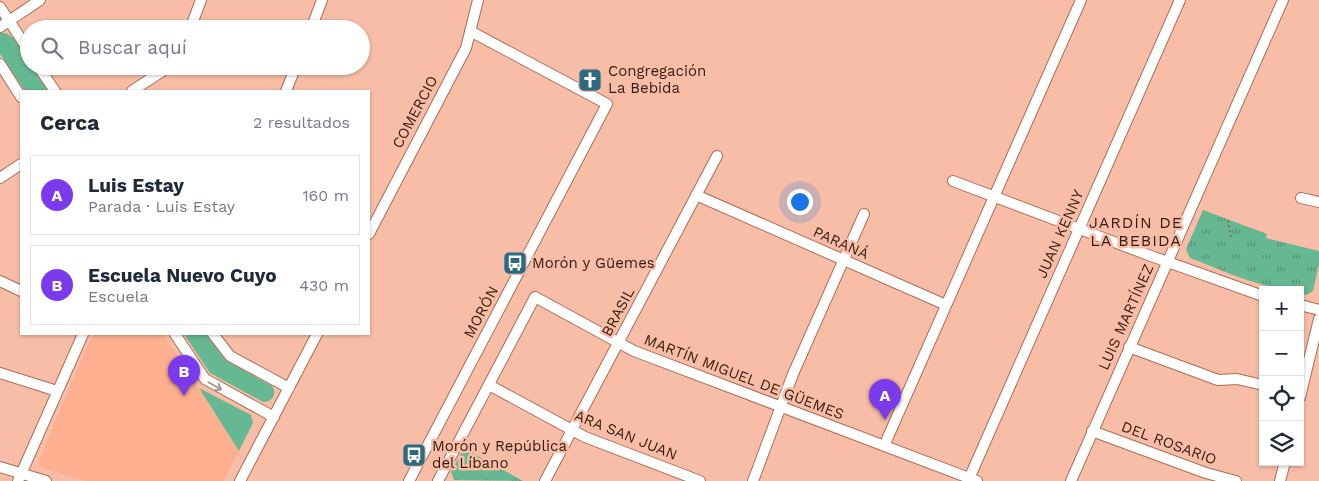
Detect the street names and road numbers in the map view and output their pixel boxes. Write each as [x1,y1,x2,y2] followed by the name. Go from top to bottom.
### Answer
[388,73,442,151] street label: COMERCIO
[1032,187,1088,281] street label: JUAN KENNY
[810,223,872,263] street label: PARANÁ
[1095,261,1157,373] street label: LUIS MARTÍNEZ
[459,283,502,341] street label: MORÓN
[598,285,638,339] street label: BRASIL
[642,331,846,423] street label: MARTÍN MIGUEL DE GÜEMES
[572,406,680,464] street label: ARA SAN JUAN
[1119,417,1219,469] street label: DEL ROSARIO

